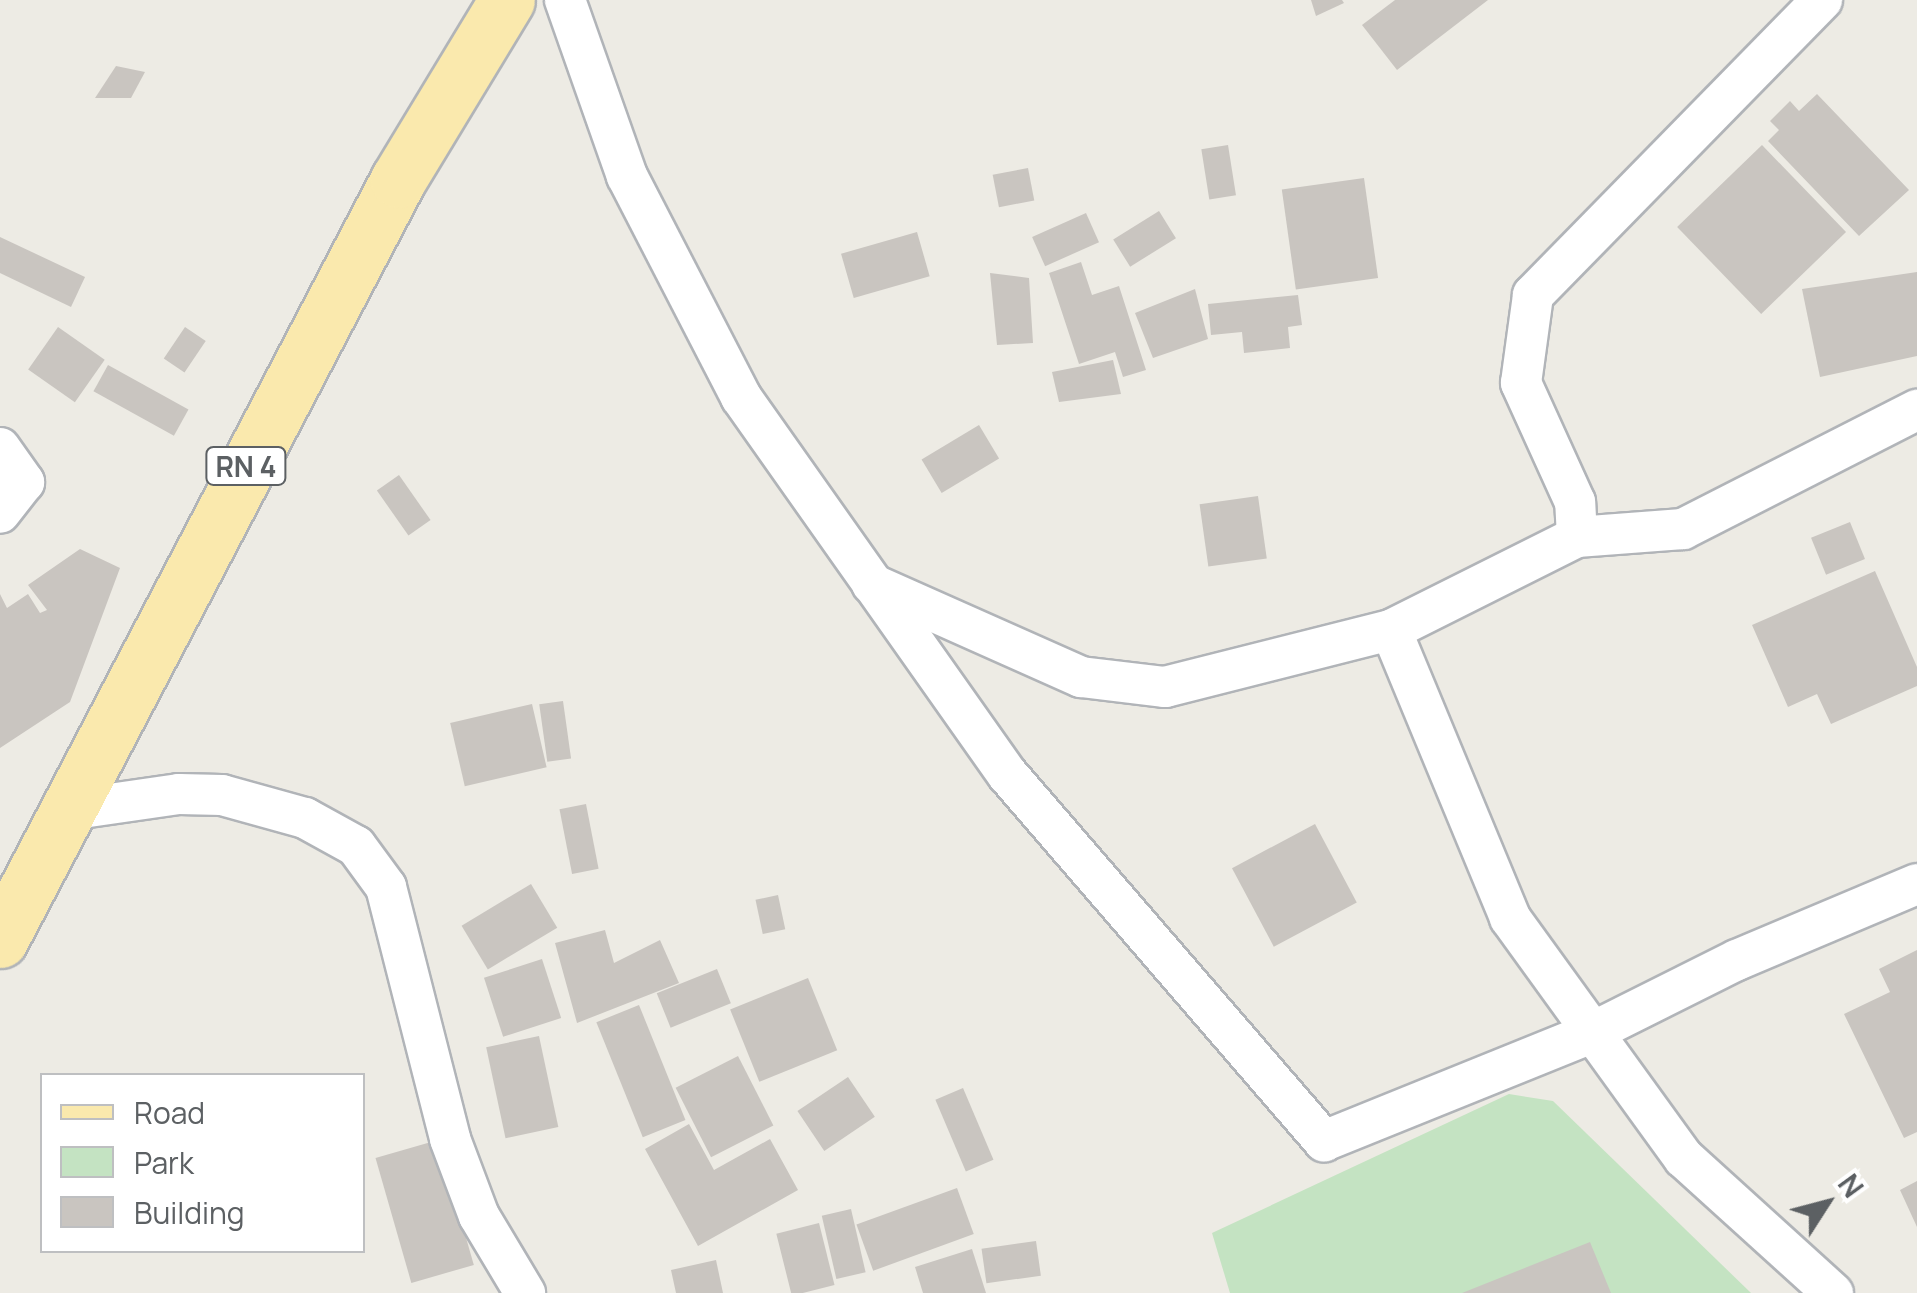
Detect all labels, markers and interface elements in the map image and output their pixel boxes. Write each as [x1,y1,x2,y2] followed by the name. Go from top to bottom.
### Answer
[204,443,288,489] road number: RN 4
[40,1073,365,1253] legend
[134,1092,205,1133] text: Road
[134,1142,194,1183] text: Park
[1777,1153,1877,1253] north arrow
[1830,1166,1873,1205] text: N
[134,1192,245,1233] text: Building

